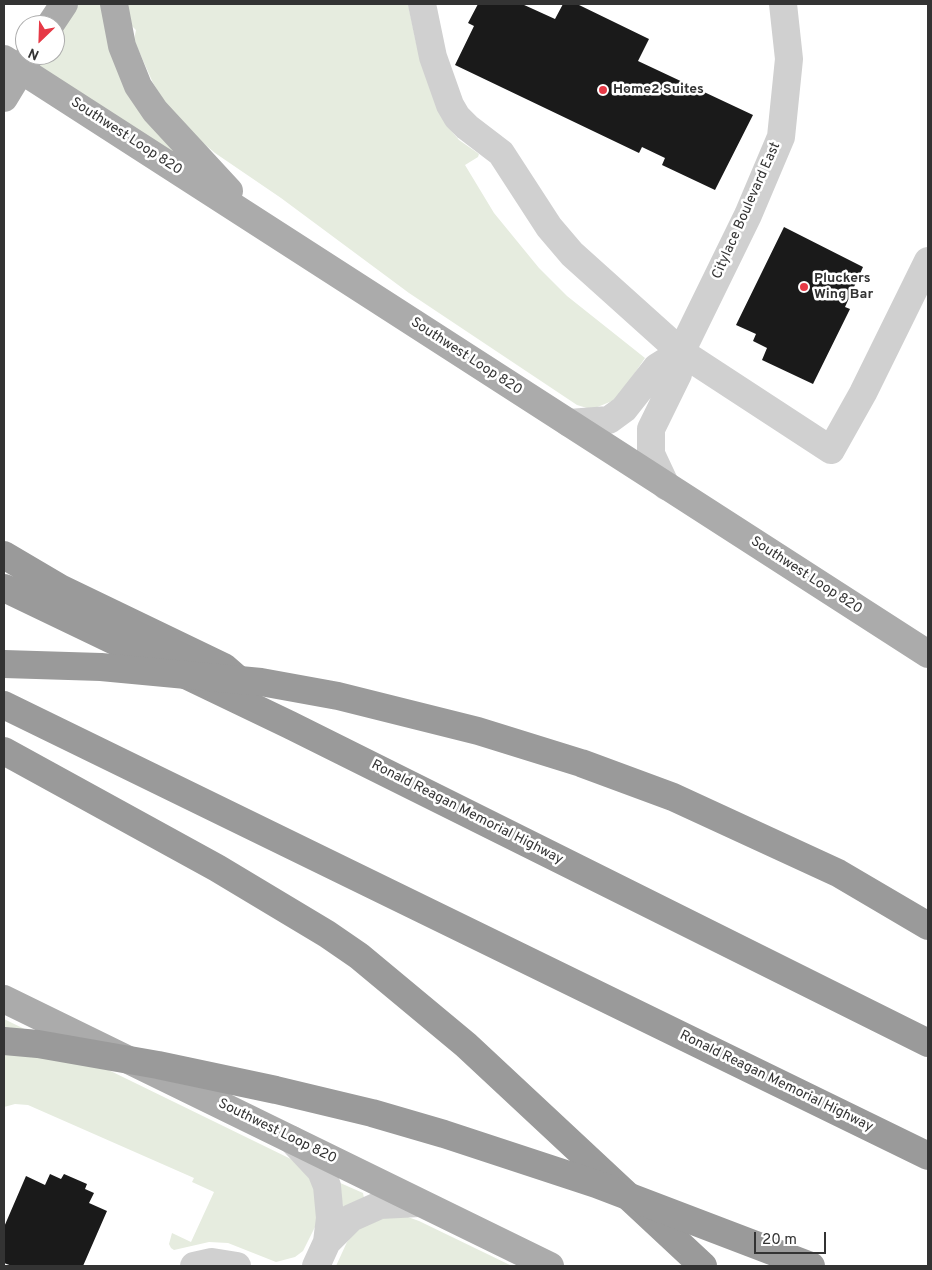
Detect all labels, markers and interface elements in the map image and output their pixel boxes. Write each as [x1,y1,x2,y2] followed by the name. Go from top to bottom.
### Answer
[15,15,65,65] north arrow
[26,43,42,63] text: N
[613,82,704,98] place label: Home2 Suites
[597,84,609,96] marker: Home2 Suites
[67,95,185,179] street label: Southwest Loop 820
[709,140,785,282] street label: Citylace Boulevard East
[814,271,873,304] place label: Pluckers Wing Bar
[798,281,810,293] marker: Pluckers Wing Bar
[407,315,525,399] street label: Southwest Loop 820
[747,534,865,618] street label: Southwest Loop 820
[368,757,566,869] street label: Ronald Reagan Memorial Highway
[677,1028,875,1136] street label: Ronald Reagan Memorial Highway
[215,1096,339,1168] street label: Southwest Loop 820
[757,1222,830,1254] scale bar
[762,1231,797,1250] text: 20 m

